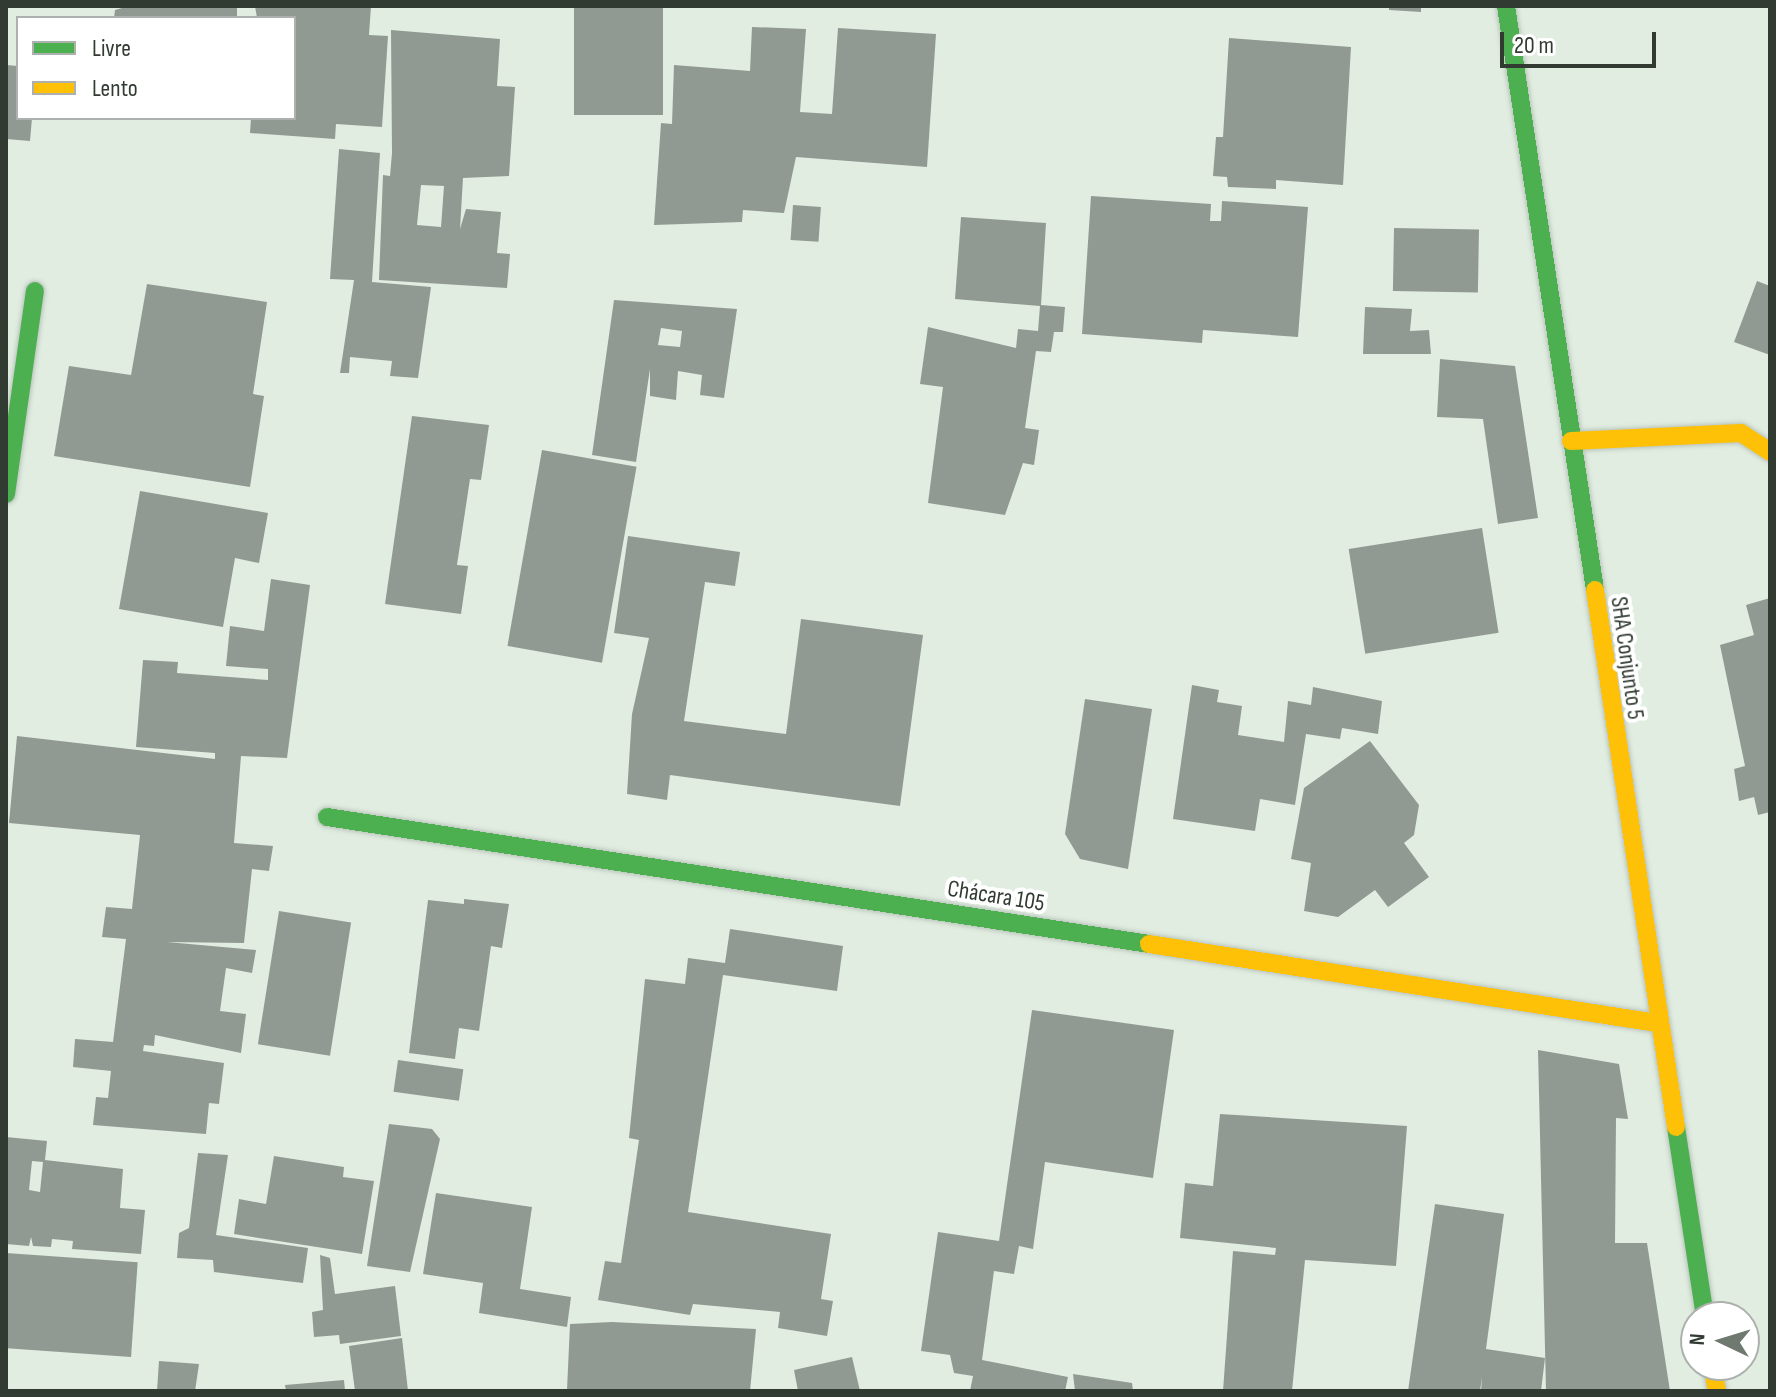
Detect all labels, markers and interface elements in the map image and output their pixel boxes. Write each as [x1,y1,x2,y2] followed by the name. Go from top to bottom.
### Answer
[16,16,296,120] legend
[1504,16,1660,66] scale bar
[1514,31,1554,60] text: 20 m
[92,34,131,63] text: Livre
[92,74,138,103] text: Lento
[1604,595,1650,721] street label: SHA Conjunto 5
[945,874,1047,918] street label: Chácara 105
[1680,1301,1760,1381] north arrow
[1684,1333,1711,1346] text: N

